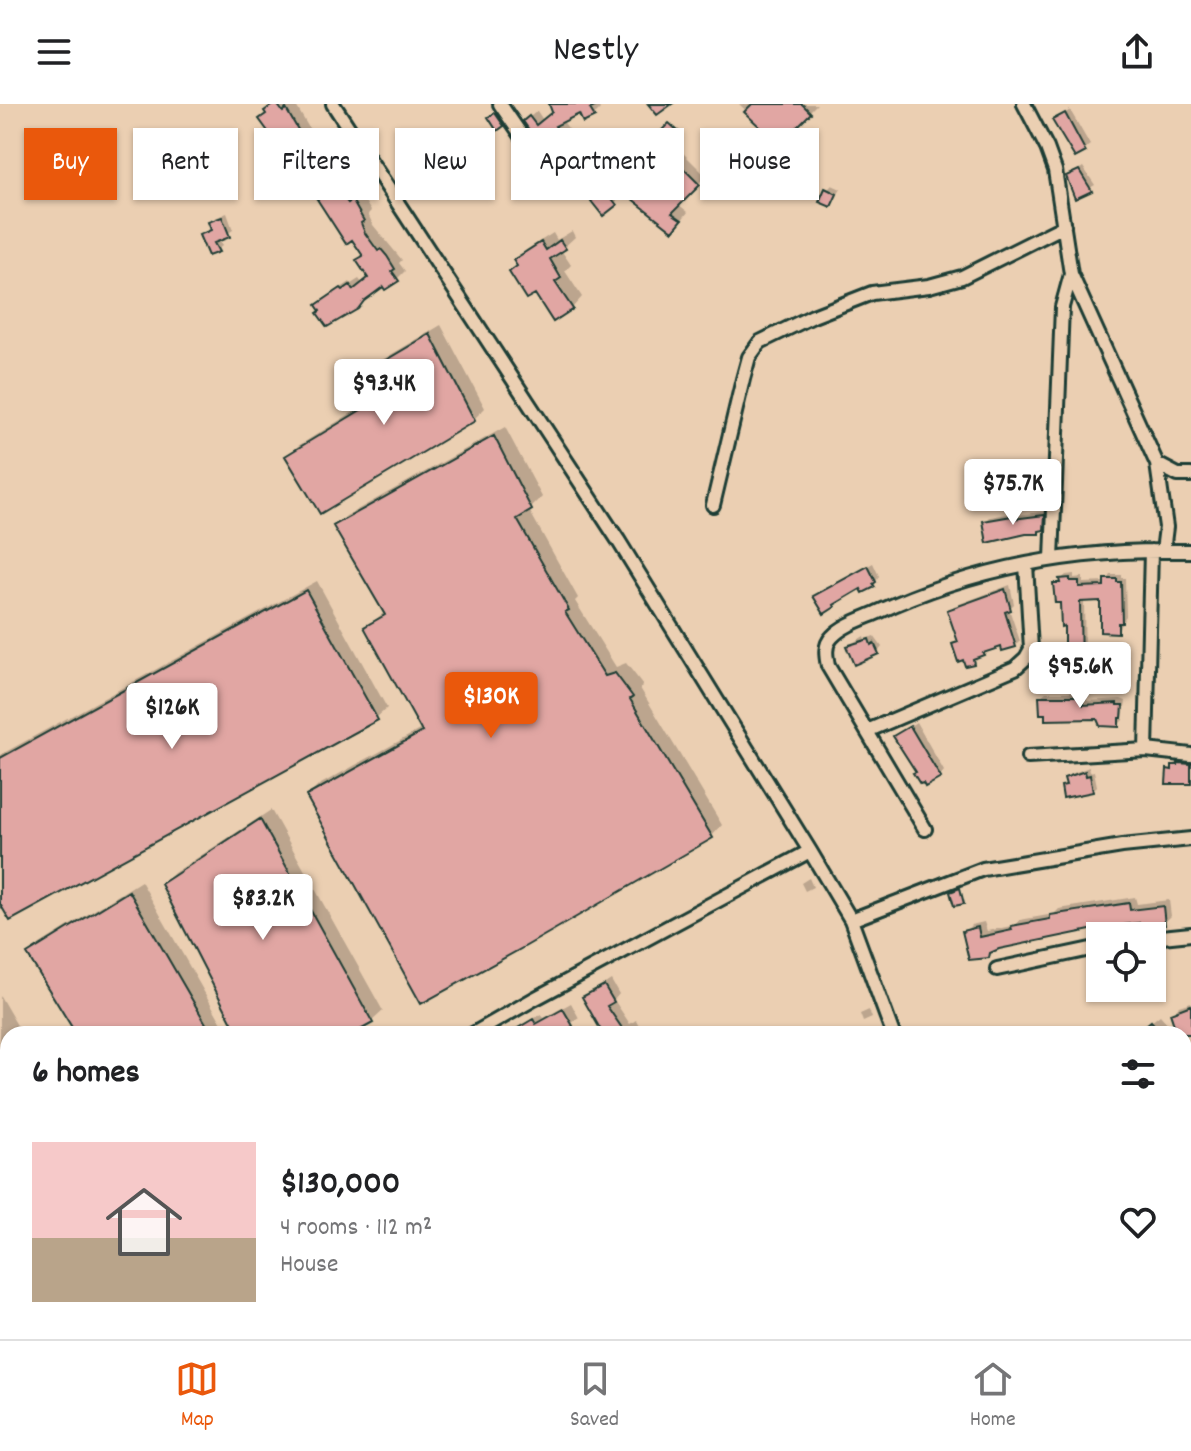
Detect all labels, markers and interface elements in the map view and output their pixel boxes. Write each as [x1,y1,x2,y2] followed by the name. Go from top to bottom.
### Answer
[553,26,638,78] text: Nestly
[32,30,76,74] icon: menu
[1115,30,1159,74] icon: share
[24,128,117,200] chip: Buy
[133,128,238,200] chip: Rent
[254,128,379,200] chip: Filters
[395,128,495,200] chip: New
[511,128,684,200] chip: Apartment
[700,128,819,200] chip: House
[319,359,449,427] pin: $93.4K
[352,366,416,403] text: $93.4K
[948,459,1078,527] pin: $75.7K
[982,466,1044,503] text: $75.7K
[1015,642,1145,710] pin: $95.6K
[1047,649,1113,686] text: $95.6K
[435,672,547,740] pin: $130K
[463,679,519,716] text: $130K
[116,683,228,751] pin: $126K
[145,690,200,727] text: $126K
[198,874,328,942] pin: $83.2K
[232,881,294,918] text: $83.2K
[1086,922,1166,1002] map controls
[1086,922,1166,1002] button: locate
[32,1050,140,1099] text: 6 homes
[1116,1052,1160,1096] icon: filters
[280,1161,400,1210] text: $130,000
[96,1174,192,1270] icon: home
[1116,1200,1160,1244] icon: heart
[280,1210,432,1247] text: 4 rooms · 112 m²
[280,1247,338,1284] text: House
[175,1357,219,1436] tab: Map
[570,1357,619,1436] tab: Saved
[970,1357,1016,1436] tab: Home

